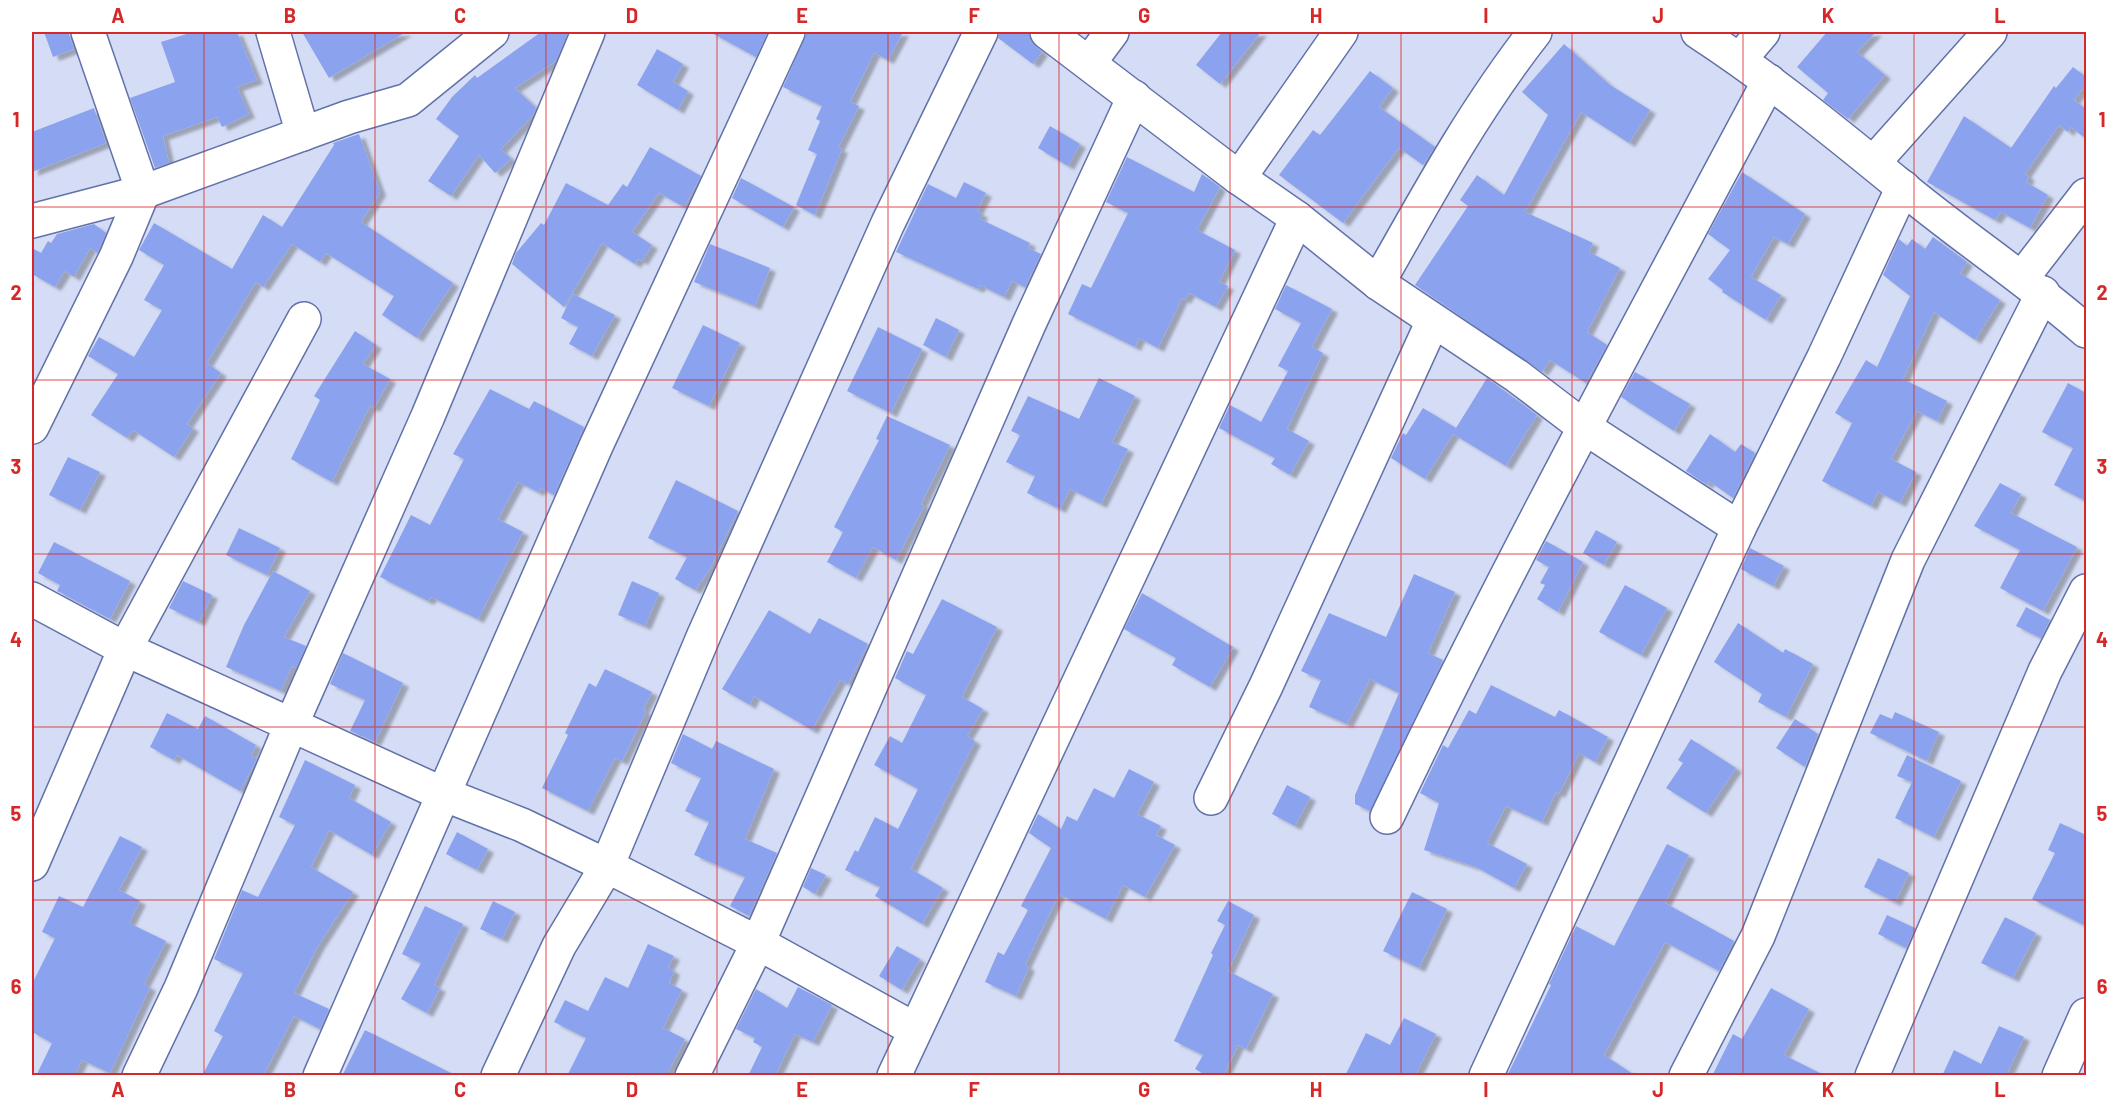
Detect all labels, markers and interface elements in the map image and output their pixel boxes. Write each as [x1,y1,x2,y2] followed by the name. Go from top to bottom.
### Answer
[111,3,125,27] text: A
[284,3,296,27] text: B
[454,3,466,27] text: C
[626,3,638,27] text: D
[796,3,808,27] text: E
[968,3,980,27] text: F
[1138,3,1150,27] text: G
[1310,3,1322,27] text: H
[1483,3,1489,27] text: I
[1652,3,1664,27] text: J
[1822,3,1835,27] text: K
[1994,3,2006,27] text: L
[12,107,20,131] text: 1
[2098,107,2106,131] text: 1
[10,280,22,304] text: 2
[2096,280,2108,304] text: 2
[11,454,21,478] text: 3
[2097,454,2107,478] text: 3
[10,627,22,651] text: 4
[2096,627,2108,651] text: 4
[11,801,22,825] text: 5
[2097,801,2108,825] text: 5
[11,974,22,998] text: 6
[2097,974,2108,998] text: 6
[111,1077,125,1101] text: A
[284,1077,296,1101] text: B
[454,1077,466,1101] text: C
[626,1077,638,1101] text: D
[796,1077,808,1101] text: E
[968,1077,980,1101] text: F
[1138,1077,1150,1101] text: G
[1310,1077,1322,1101] text: H
[1483,1077,1489,1101] text: I
[1652,1077,1664,1101] text: J
[1822,1077,1835,1101] text: K
[1994,1077,2006,1101] text: L

